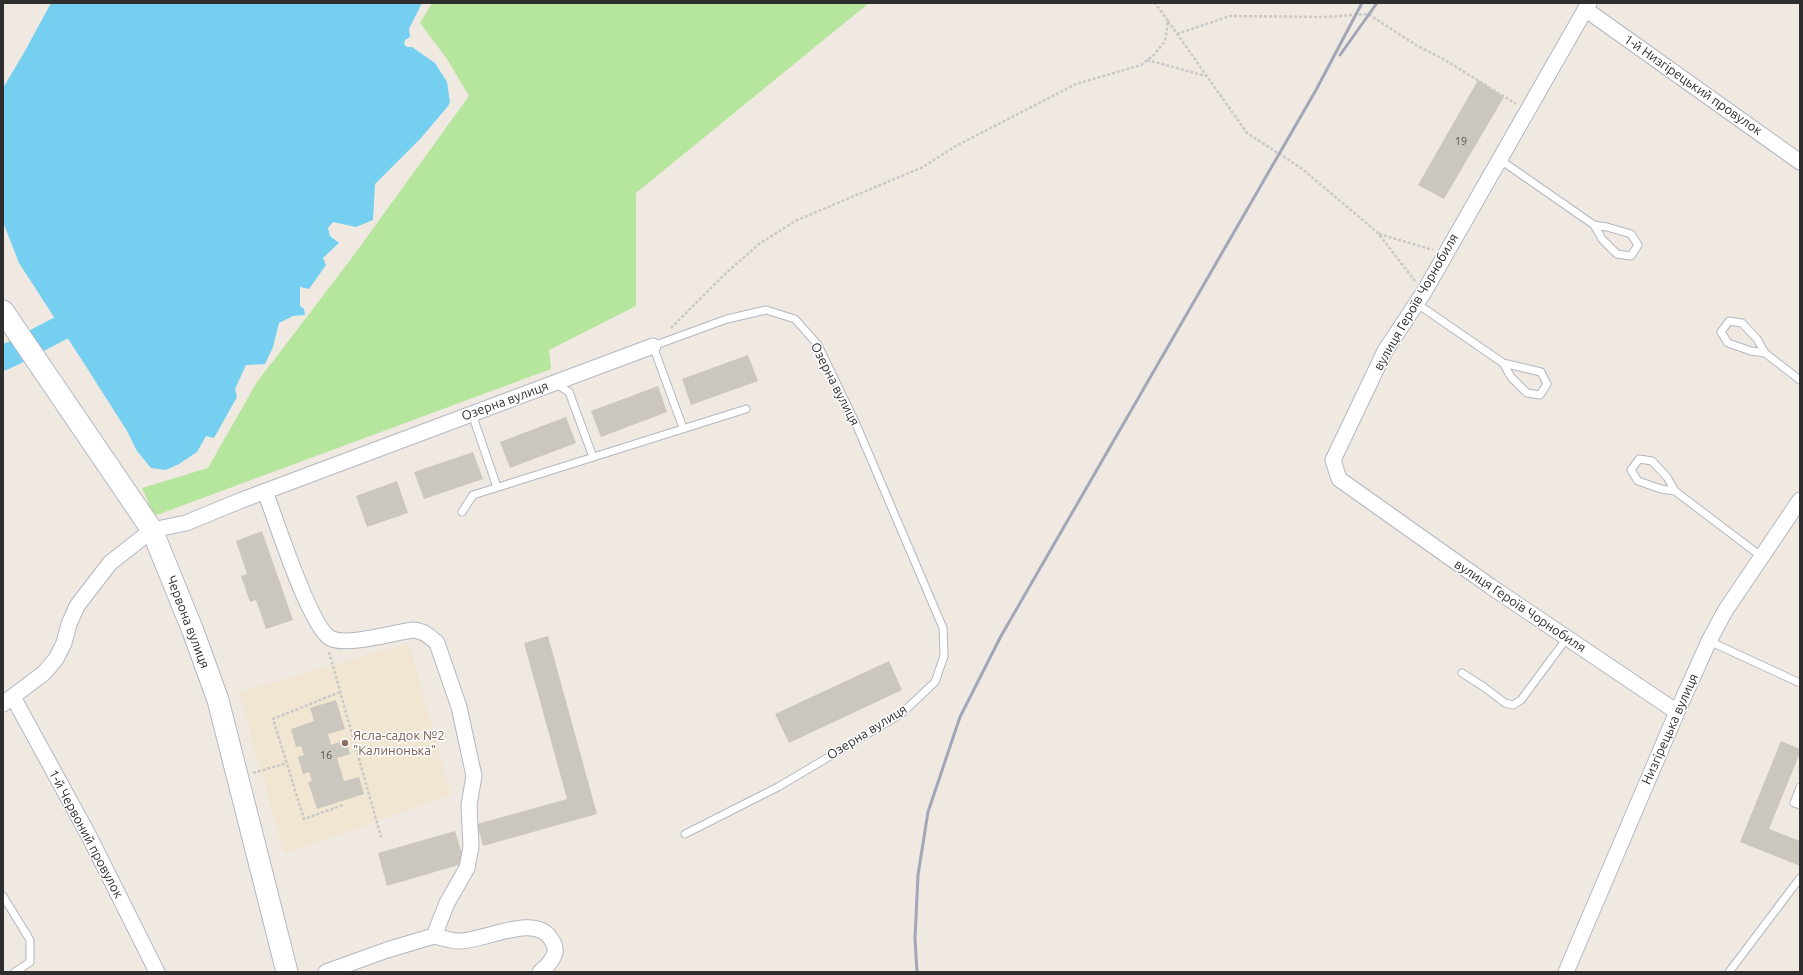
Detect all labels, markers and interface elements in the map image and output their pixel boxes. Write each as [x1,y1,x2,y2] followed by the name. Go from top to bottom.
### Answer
[1621,31,1765,139] street label: 1-й Низгірецький провулок
[1455,134,1467,148] house number: 19
[1370,231,1462,373] street label: вулиця Героїв Чорнобиля
[807,340,863,428] street label: Озерна вулиця
[459,378,551,424] street label: Озерна вулиця
[1451,556,1589,656] street label: вулиця Героїв Чорнобиля
[163,574,213,670] street label: Червона вулиця
[1638,671,1702,787] street label: Низгірецька вулиця
[824,701,910,763] street label: Озерна вулиця
[353,728,445,759] place label: Ясла-садок №2 "Калинонька"
[340,738,350,748] marker: Ясла-садок №2 "Калинонька"
[320,748,332,762] house number: 16
[46,767,126,901] street label: 1-й Червоний провулок

